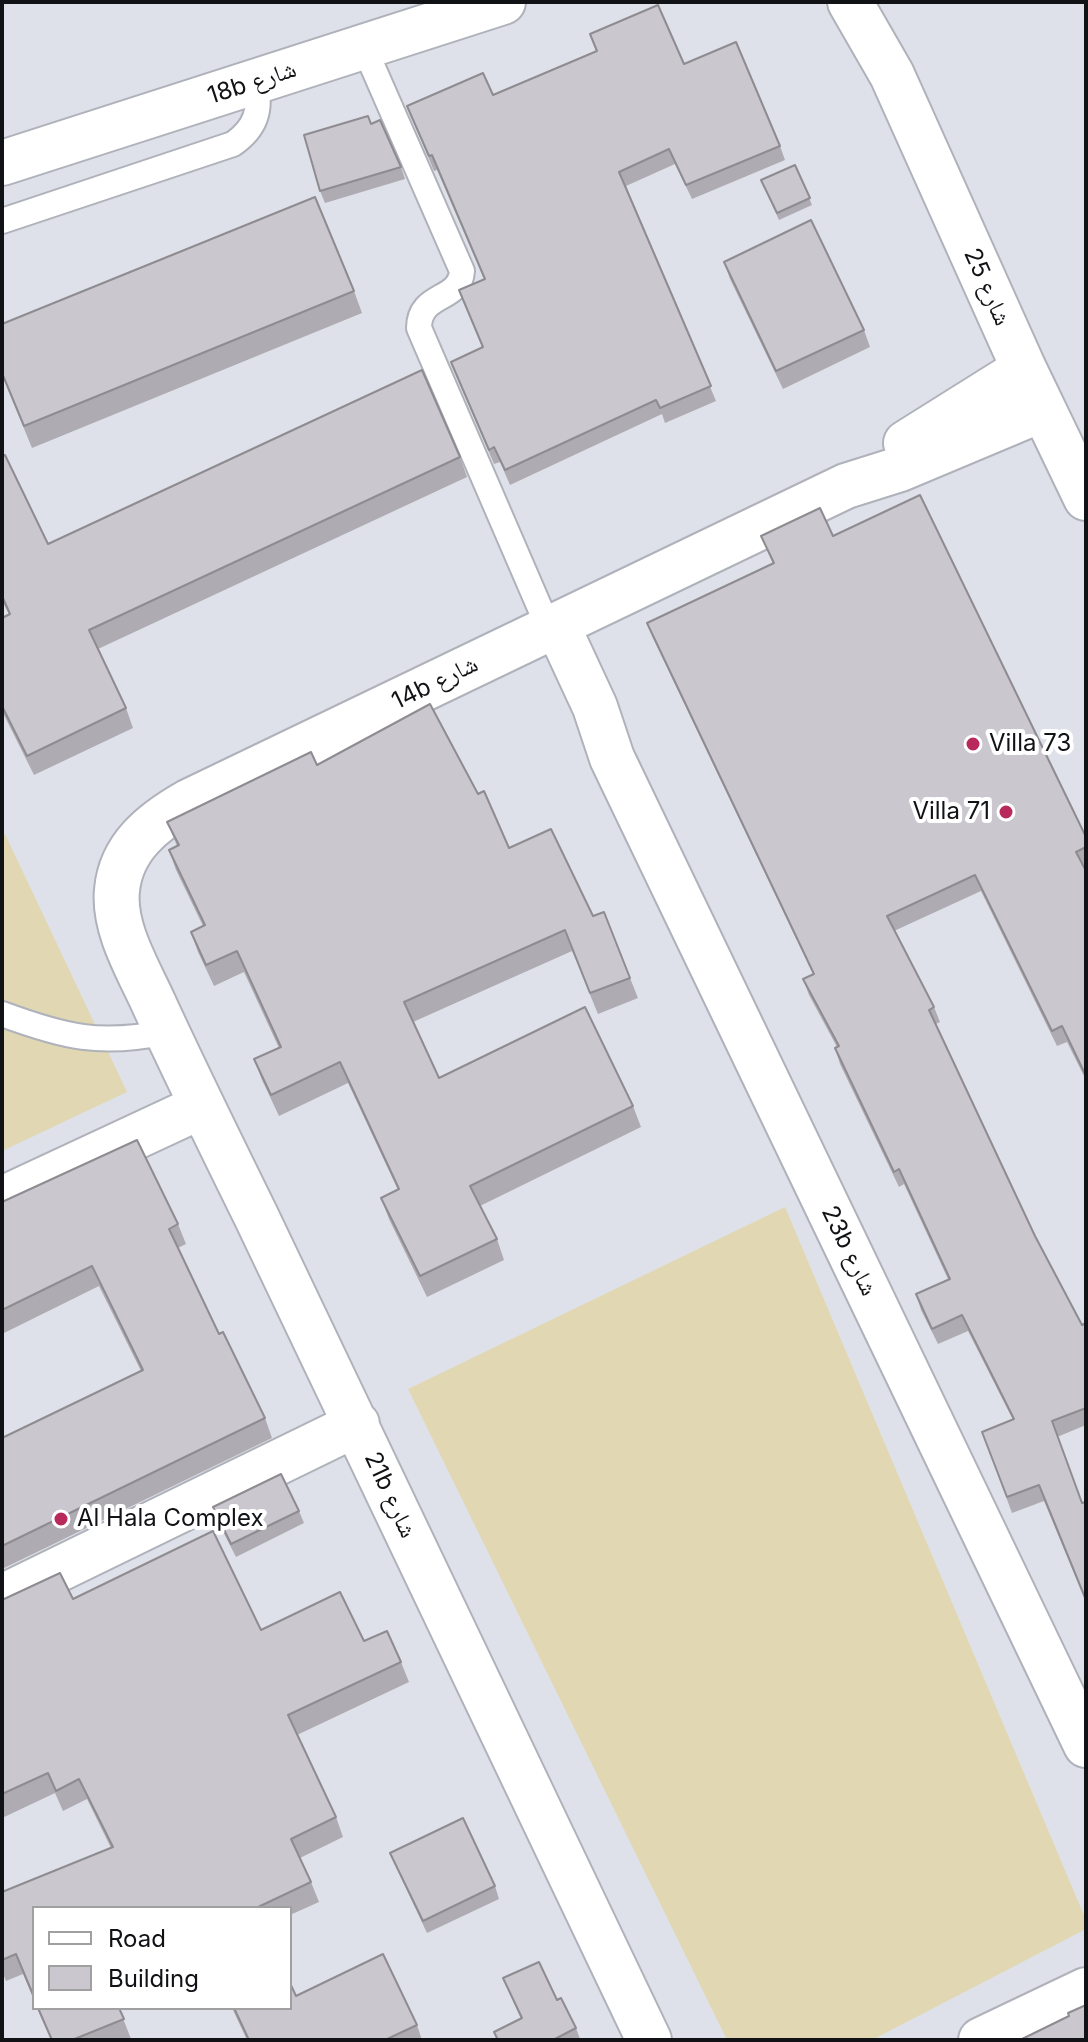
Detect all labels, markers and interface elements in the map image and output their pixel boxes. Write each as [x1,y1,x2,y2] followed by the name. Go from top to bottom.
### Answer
[204,55,300,111] street label: 18b شارع
[957,244,1017,330] street label: شارع 25
[387,650,483,716] street label: 14b شارع
[989,730,1071,758] place label: Villa 73
[964,735,982,753] marker: Villa 73
[912,798,990,826] place label: Villa 71
[997,803,1015,821] marker: Villa 71
[815,1201,883,1301] street label: 23b شارع
[358,1447,422,1543] street label: 21b شارع
[77,1505,263,1533] place label: Al Hala Complex
[52,1510,70,1528] marker: Al Hala Complex
[32,1906,292,2010] legend
[108,1924,166,1953] text: Road
[108,1964,199,1993] text: Building

